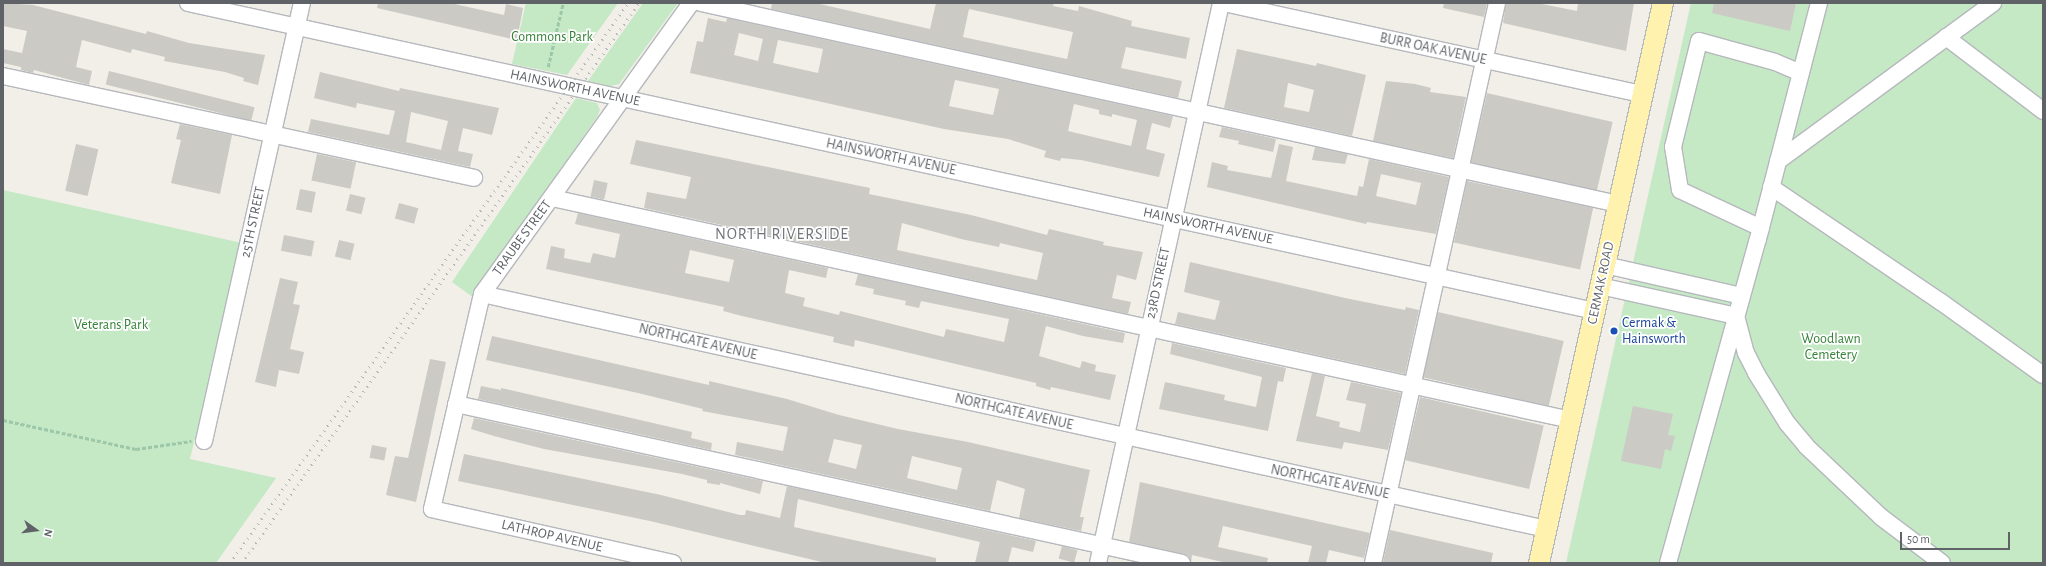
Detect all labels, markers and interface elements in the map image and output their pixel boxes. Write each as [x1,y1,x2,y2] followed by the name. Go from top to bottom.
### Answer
[511,29,593,45] park label: Commons Park
[1378,30,1488,68] street label: BURR OAK AVENUE
[509,66,641,110] street label: HAINSWORTH AVENUE
[825,135,957,179] street label: HAINSWORTH AVENUE
[237,185,269,259] street label: 25TH STREET
[489,197,555,279] street label: TRAUBE STREET
[1142,204,1274,248] street label: HAINSWORTH AVENUE
[715,224,849,244] district label: NORTH RIVERSIDE
[1584,240,1618,326] street label: CERMAK ROAD
[1142,246,1174,320] street label: 23RD STREET
[1622,315,1686,348] place label: Cermak & Hainsworth
[74,317,148,333] park label: Veterans Park
[637,320,759,364] street label: NORTHGATE AVENUE
[1609,326,1619,336] marker: Cermak & Hainsworth
[1801,331,1861,364] park label: Woodlawn Cemetery
[953,390,1075,434] street label: NORTHGATE AVENUE
[1269,461,1391,503] street label: NORTHGATE AVENUE
[16,510,56,550] north arrow
[500,516,604,556] street label: LATHROP AVENUE
[1902,524,2012,550] scale bar
[42,528,54,538] text: N
[1907,533,1930,545] text: 50 m

